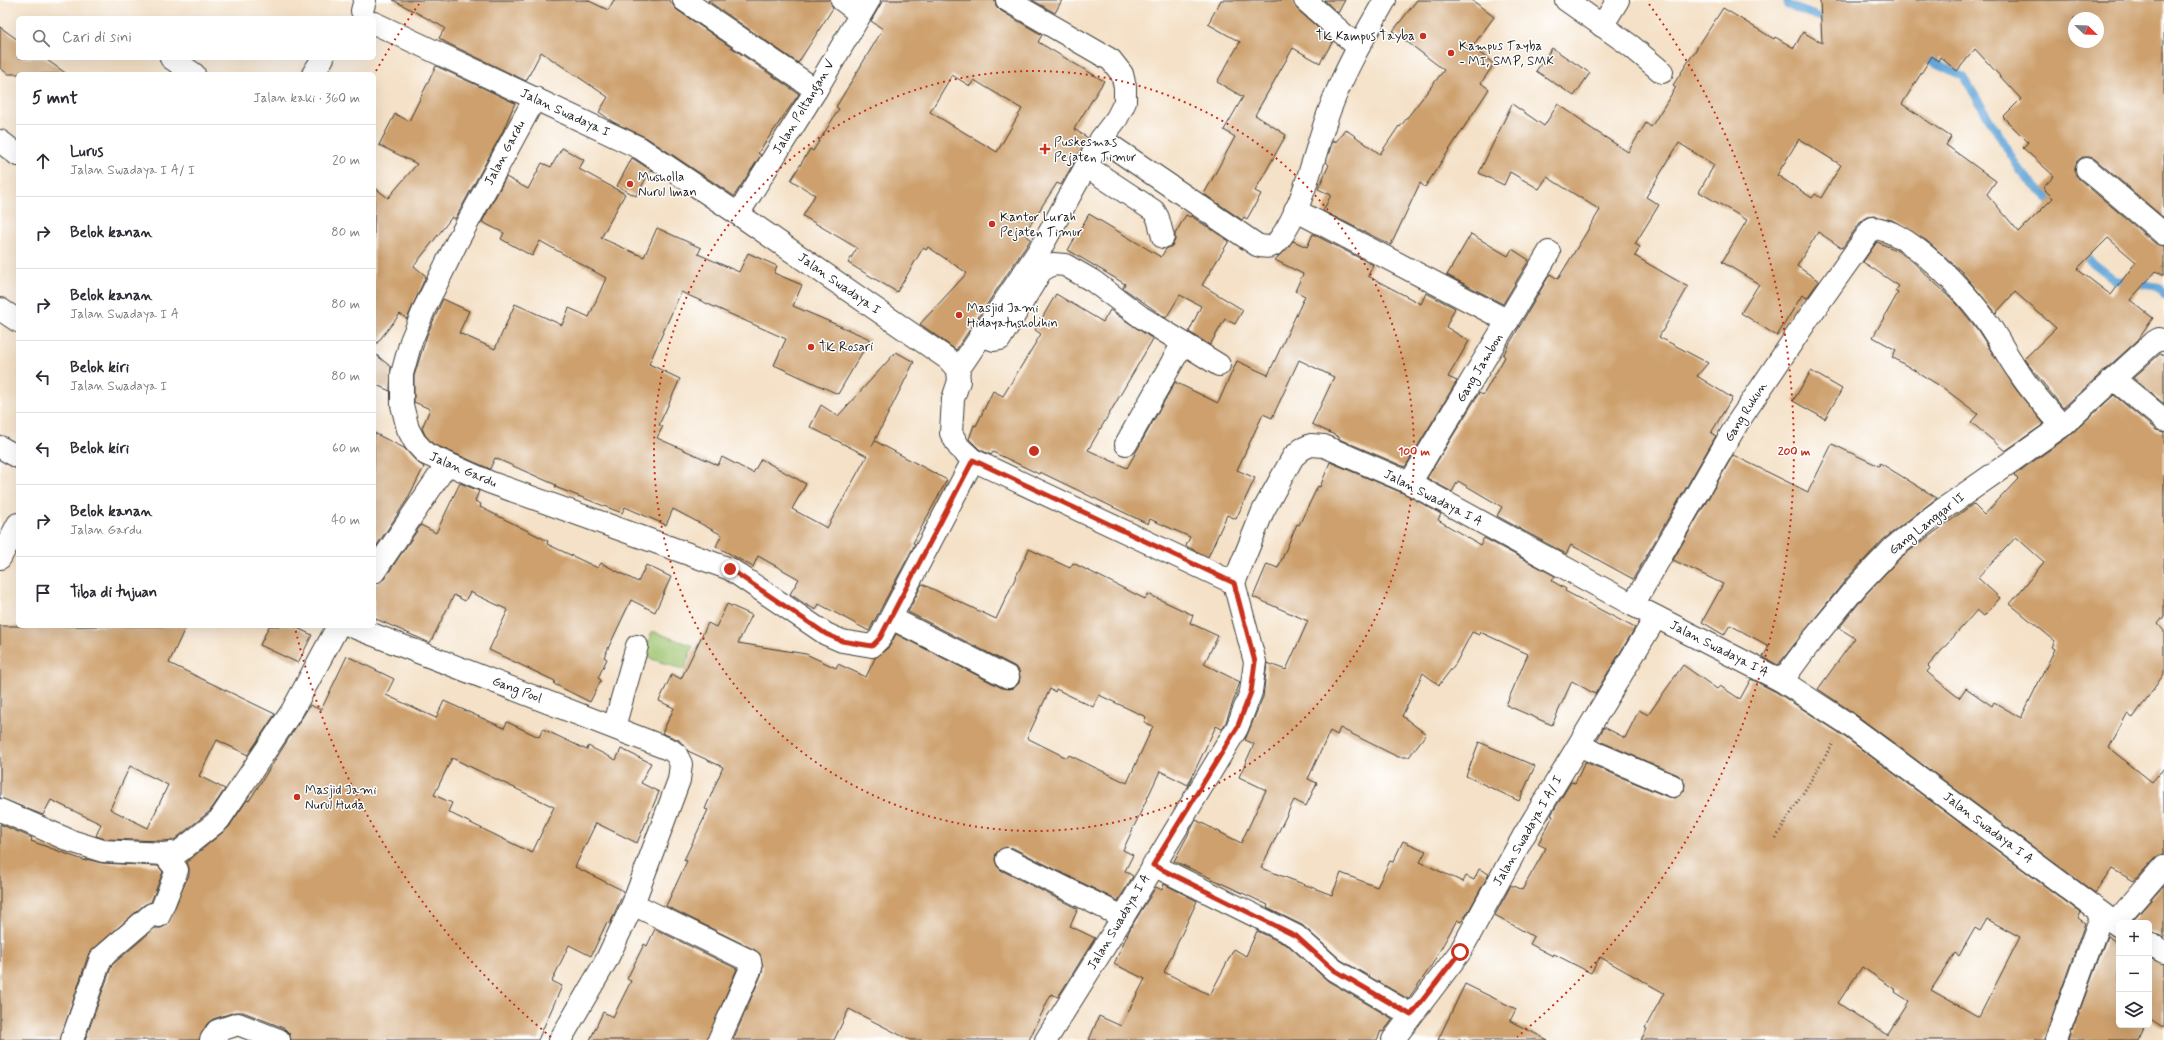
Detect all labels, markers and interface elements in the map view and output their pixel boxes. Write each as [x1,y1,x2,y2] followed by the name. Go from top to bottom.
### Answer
[2068,12,2104,48] north arrow
[16,16,376,60] search box
[30,27,52,49] icon: search
[62,28,132,48] text: Cari di sini
[1316,28,1415,45] place label: TK Kampus Tayba
[1418,31,1428,41] marker: TK Kampus Tayba
[1459,38,1554,70] place label: Kampus Tayba - MI, SMP, SMK
[1446,48,1456,58] marker: Kampus Tayba - MI, SMP, SMK
[769,56,841,158] street label: Jalan Poltangan V
[517,85,613,141] street label: Jalan Swadaya I
[32,87,78,109] text: 5 mnt
[253,90,360,107] text: Jalan kaki · 360 m
[481,117,529,189] street label: Jalan Gardu
[1054,134,1137,166] place label: Puskesmas Pejaten Timur
[70,142,103,162] text: Lurus
[1039,143,1051,155] marker: Puskesmas Pejaten Timur
[32,150,54,172] icon: ahead
[332,152,360,169] text: 20 m
[70,162,195,179] text: Jalan Swadaya I A/ I
[638,169,697,201] place label: Musholla Nurul Iman
[625,179,635,189] marker: Musholla Nurul Iman
[1000,209,1083,241] place label: Kantor Lurah Pejaten Timur
[987,219,997,229] marker: Kantor Lurah Pejaten Timur
[32,222,54,244] icon: right
[70,223,153,243] text: Belok kanan
[331,224,360,241] text: 80 m
[794,249,884,319] street label: Jalan Swadaya I
[70,286,153,306] text: Belok kanan
[32,294,54,316] icon: right
[331,296,360,313] text: 80 m
[967,300,1058,332] place label: Masjid Jami Hidayatusholihin
[70,306,179,323] text: Jalan Swadaya I A
[954,310,964,320] marker: Masjid Jami Hidayatusholihin
[1453,330,1508,406] street label: Gang Jambon
[819,339,873,356] place label: TK Rosari
[806,342,816,352] marker: TK Rosari
[70,358,129,378] text: Belok kiri
[32,366,54,388] icon: left
[331,368,360,385] text: 80 m
[70,378,167,395] text: Jalan Swadaya I
[1721,379,1772,446] street label: Gang Rukun
[32,438,54,460] icon: left
[70,439,129,459] text: Belok kiri
[332,440,360,457] text: 60 m
[1027,444,1041,458] centre of rings
[1398,444,1431,460] text: 100 m
[1778,444,1811,460] text: 200 m
[427,448,499,492] street label: Jalan Gardu
[1381,466,1485,530] street label: Jalan Swadaya I A
[1886,489,1969,560] street label: Gang Langgar II
[70,502,153,522] text: Belok kanan
[32,510,54,532] icon: right
[331,512,360,529] text: 40 m
[70,522,142,539] text: Jalan Gardu
[721,560,739,578] route end
[32,582,54,604] icon: arrive
[70,583,157,603] text: Tiba di tujuan
[1667,617,1771,681] street label: Jalan Swadaya I A
[489,673,544,708] street label: Gang Pool
[1489,773,1567,889] street label: Jalan Swadaya I A/ I
[305,782,376,814] place label: Masjid Jami Nurul Huda
[1939,788,2037,868] street label: Jalan Swadaya I A
[292,792,302,802] marker: Masjid Jami Nurul Huda
[1084,871,1154,973] street label: Jalan Swadaya I A
[2116,920,2152,1028] map controls
[2116,920,2152,956] button: +
[1451,943,1469,961] route start
[2116,956,2152,992] button: −
[2116,992,2152,1028] button: layers

